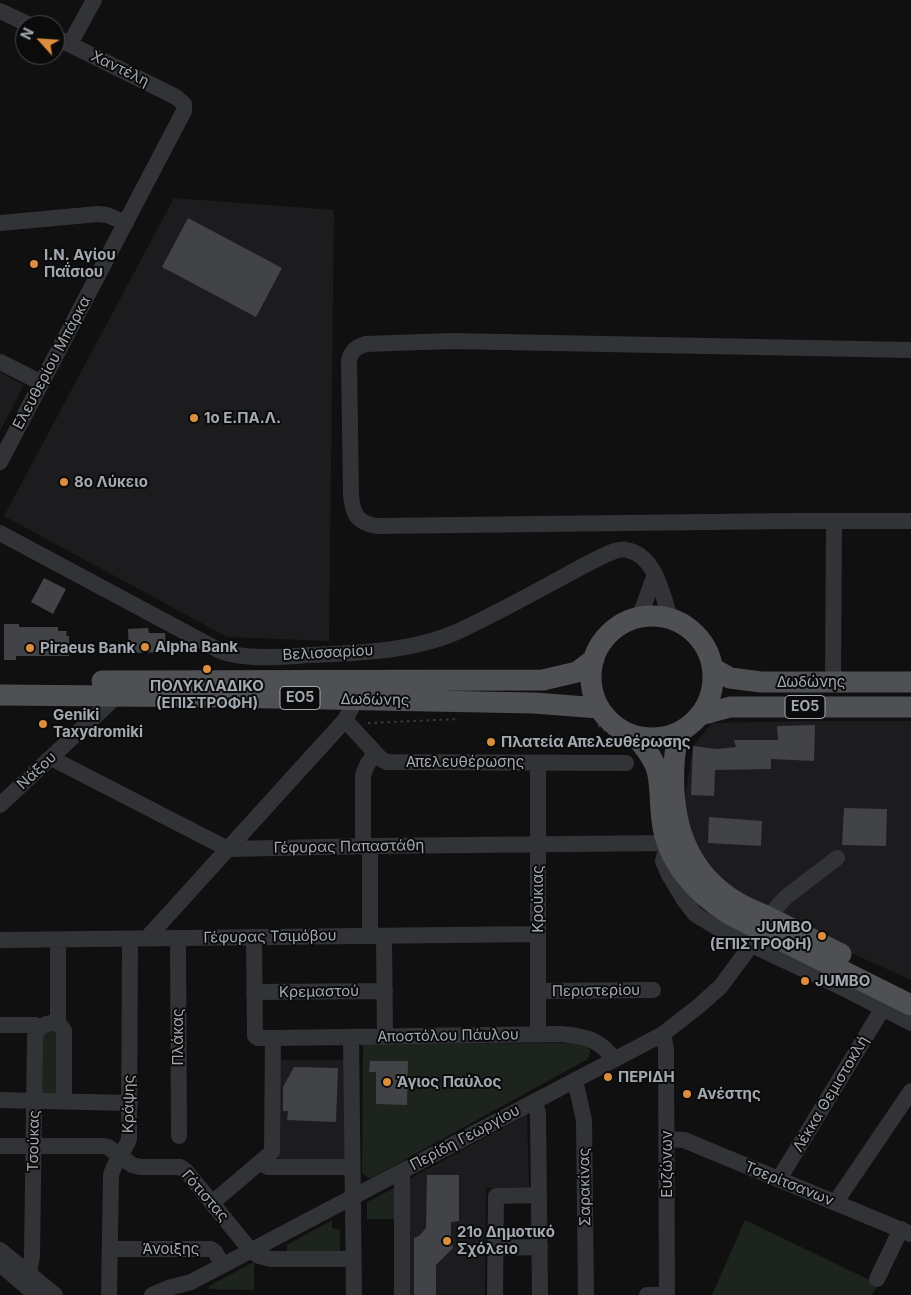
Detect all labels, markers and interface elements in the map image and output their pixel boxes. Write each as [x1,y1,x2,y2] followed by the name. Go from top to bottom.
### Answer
[15,15,65,65] north arrow
[17,25,37,42] text: N
[88,47,152,91] street label: Χαντέλη
[44,246,116,281] place label: Ι.Ν. Αγίου Παΐσιου
[28,258,40,270] marker: Ι.Ν. Αγίου Παΐσιου
[9,293,95,433] street label: Ελευθερίου Μπάρκα
[204,409,281,427] place label: 1ο Ε.ΠΑ.Λ.
[188,412,200,424] marker: 1ο Ε.ΠΑ.Λ.
[74,473,148,491] place label: 8ο Λύκειο
[58,476,70,488] marker: 8ο Λύκειο
[155,638,238,656] place label: Alpha Bank
[40,639,135,657] place label: Piraeus Bank
[139,641,151,653] marker: Alpha Bank
[24,642,36,654] marker: Piraeus Bank
[282,642,374,664] street label: Βελισσαρίου
[201,663,213,675] marker: ΠΟΛΥΚΛΑΔΙΚΟ (ΕΠΙΣΤΡΟΦΗ)
[777,673,845,691] street label: Δωδώνης
[150,677,264,712] place label: ΠΟΛΥΚΛΑΔΙΚΟ (ΕΠΙΣΤΡΟΦΗ)
[280,686,320,710] road number: ΕΟ5
[340,690,410,710] street label: Δωδώνης
[785,696,825,719] road number: ΕΟ5
[53,706,143,741] place label: Geniki Taxydromiki
[37,718,49,730] marker: Geniki Taxydromiki
[501,733,691,751] place label: Πλατεία Απελευθέρωσης
[485,736,497,748] marker: Πλατεία Απελευθέρωσης
[14,748,60,794] street label: Νάξου
[406,753,524,771] street label: Απελευθέρωσης
[273,837,425,857] street label: Γέφυρας Παπαστάθη
[529,865,547,933] street label: Κρούκιας
[710,918,812,953] place label: JUMBO (ΕΠΙΣΤΡΟΦΗ)
[203,927,337,947] street label: Γέφυρας Τσιμόβου
[816,930,828,942] marker: JUMBO (ΕΠΙΣΤΡΟΦΗ)
[815,972,870,990] place label: JUMBO
[799,975,811,987] marker: JUMBO
[552,981,640,1001] street label: Περιστερίου
[279,982,359,1002] street label: Κρεμαστού
[169,1008,187,1066] street label: Πλάκας
[377,1026,519,1046] street label: Αποστόλου Πάυλου
[789,1033,873,1155] street label: Λέκκα Θεμιστοκλή
[618,1068,675,1086] place label: ΠΕΡΙΔΗ
[602,1071,614,1083] marker: ΠΕΡΙΔΗ
[397,1073,501,1091] place label: Άγιος Παύλος
[119,1075,139,1133] street label: Κράψης
[381,1076,393,1088] marker: Άγιος Παύλος
[697,1085,761,1103] place label: Ανέστης
[681,1088,693,1100] marker: Ανέστης
[407,1101,523,1175] street label: Περίδη Γεωργίου
[24,1110,44,1172] street label: Τσούκας
[658,1130,676,1198] street label: Ευζώνων
[575,1148,595,1226] street label: Σαρακίνας
[742,1158,836,1210] street label: Τσερίτσανων
[178,1167,232,1225] street label: Γότιστας
[457,1223,555,1258] place label: 21ο Δημοτικό Σχόλειο
[441,1235,453,1247] marker: 21ο Δημοτικό Σχόλειο
[143,1240,199,1258] street label: Άνοιξης

